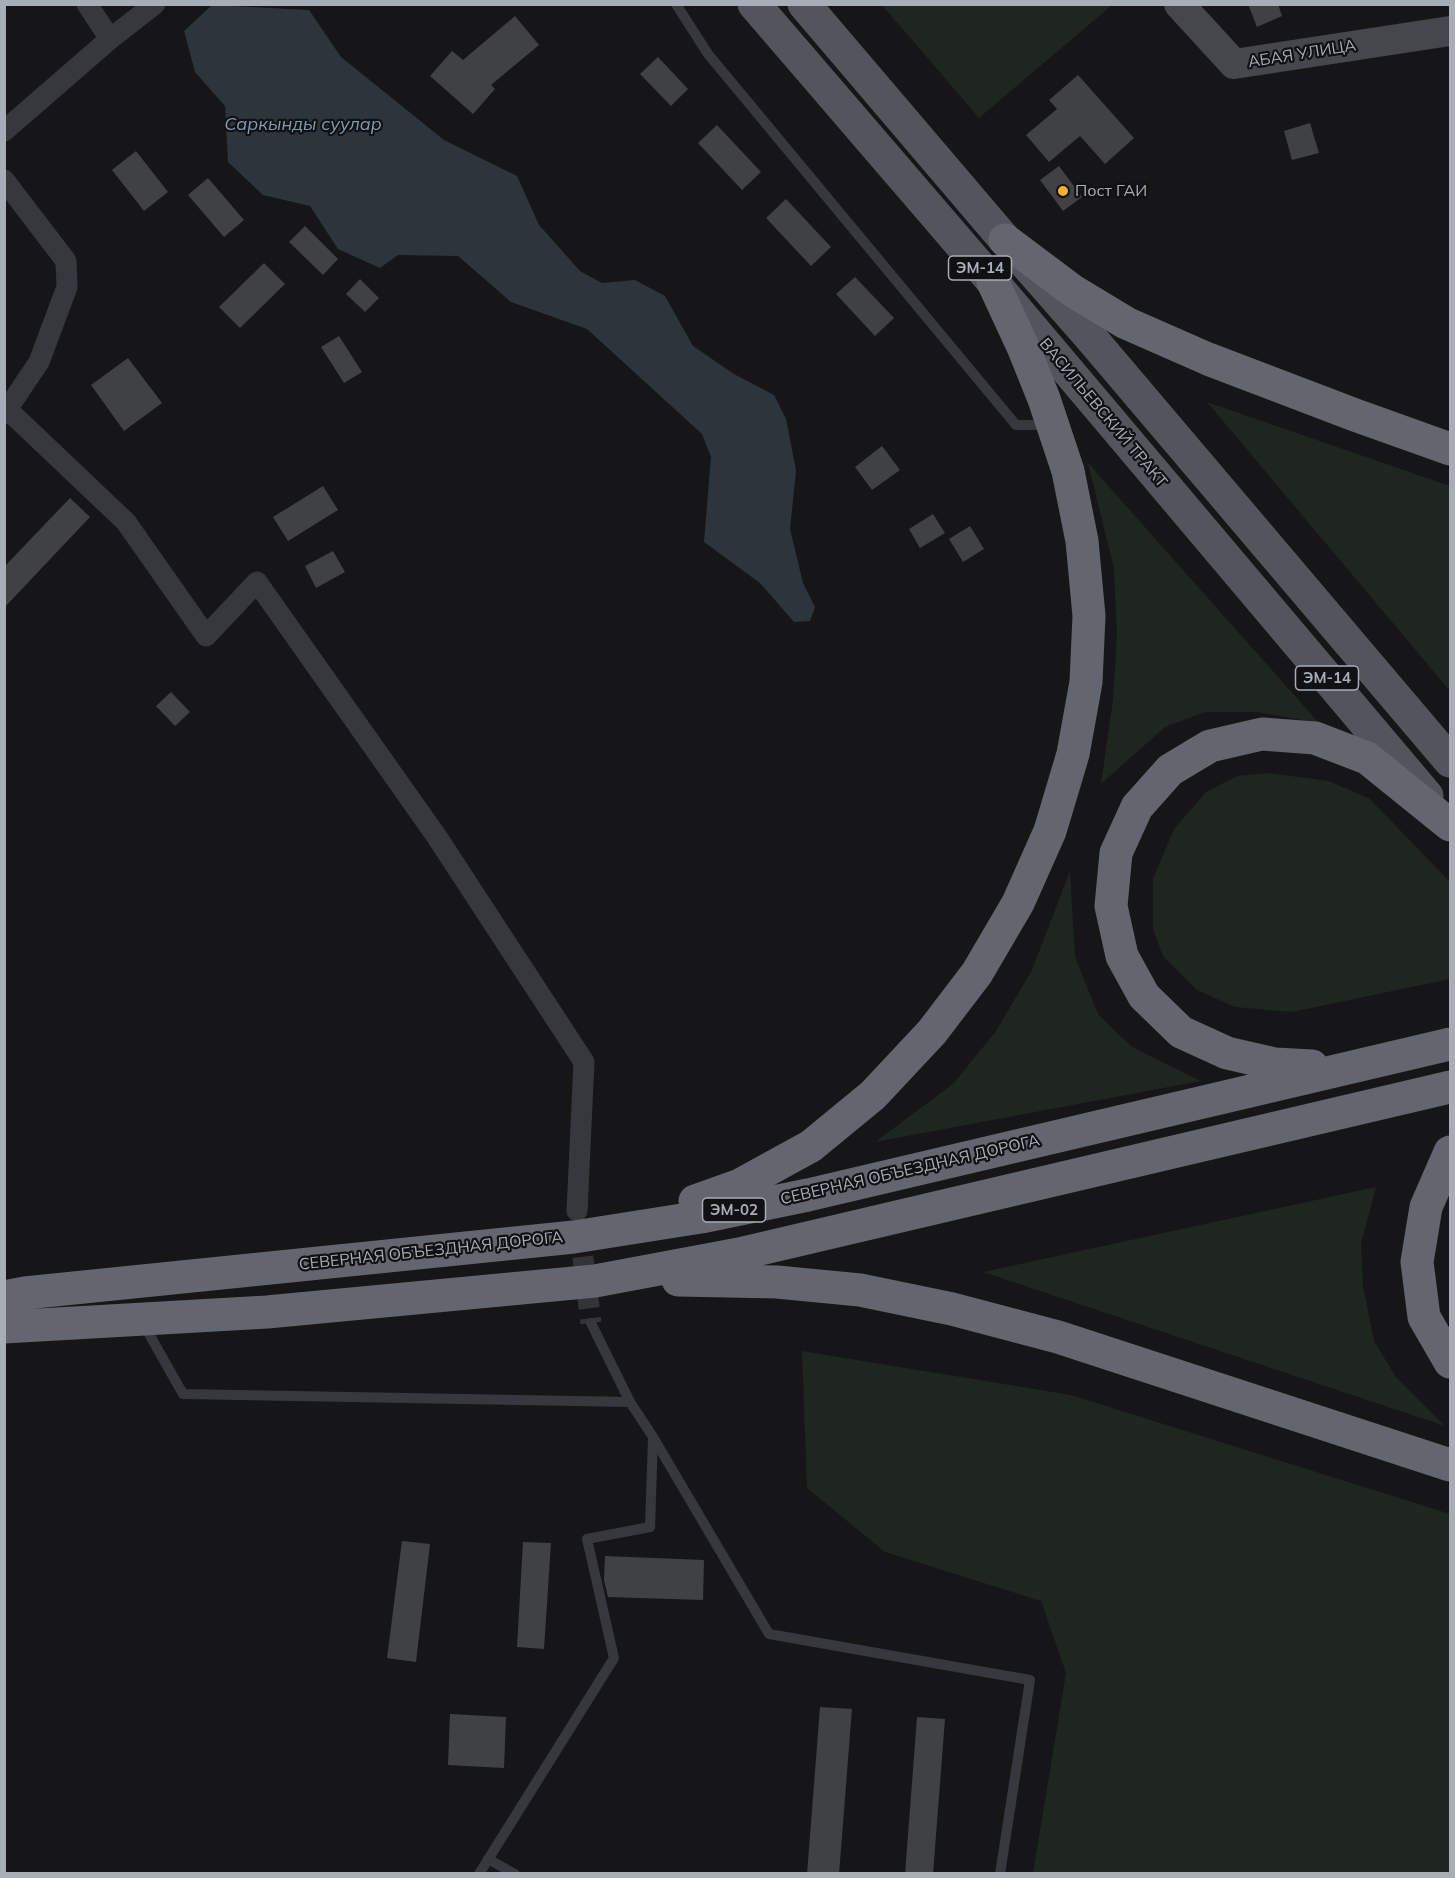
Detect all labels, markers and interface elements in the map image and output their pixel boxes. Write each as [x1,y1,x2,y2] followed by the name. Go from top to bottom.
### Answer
[1247,36,1357,72] street label: АБАЯ УЛИЦА
[224,114,382,136] water label: Саркынды суулар
[1075,181,1147,201] place label: Пост ГАИ
[1056,184,1070,198] marker: Пост ГАИ
[948,256,1012,280] road number: ЭМ-14
[1035,335,1171,491] street label: ВАСИЛЬЕВСКИЙ ТРАКТ
[1296,666,1358,690] road number: ЭМ-14
[778,1131,1042,1209] street label: СЕВЕРНАЯ ОБЪЕЗДНАЯ ДОРОГА
[702,1198,766,1222] road number: ЭМ-02
[298,1228,564,1274] street label: СЕВЕРНАЯ ОБЪЕЗДНАЯ ДОРОГА

